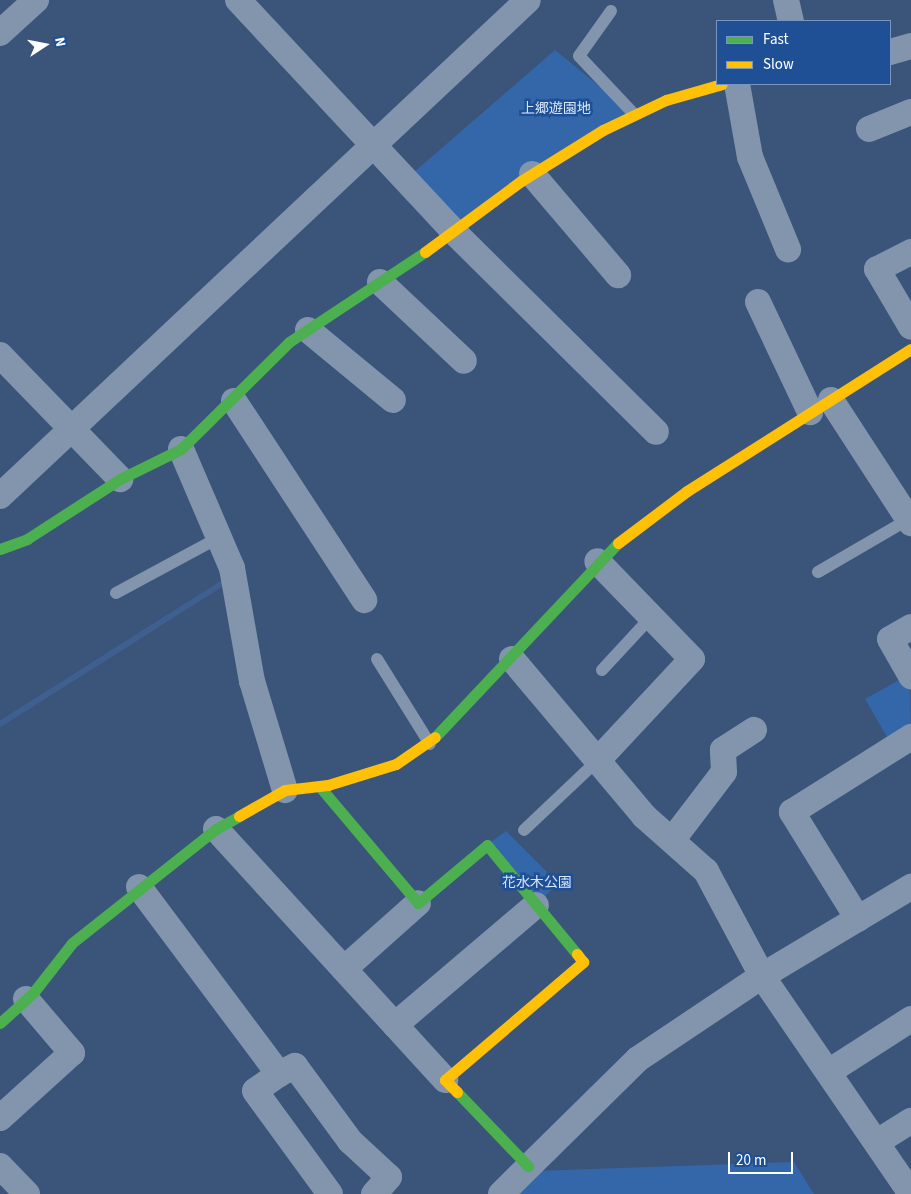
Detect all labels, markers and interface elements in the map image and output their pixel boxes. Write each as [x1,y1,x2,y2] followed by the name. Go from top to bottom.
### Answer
[20,20,70,70] north arrow
[716,20,891,85] legend
[763,29,789,50] text: Fast
[49,36,70,49] text: N
[763,54,794,75] text: Slow
[521,101,591,117] park label: 上郷遊園地
[502,875,572,891] park label: 花水木公園
[731,1142,796,1174] scale bar
[736,1150,766,1171] text: 20 m

